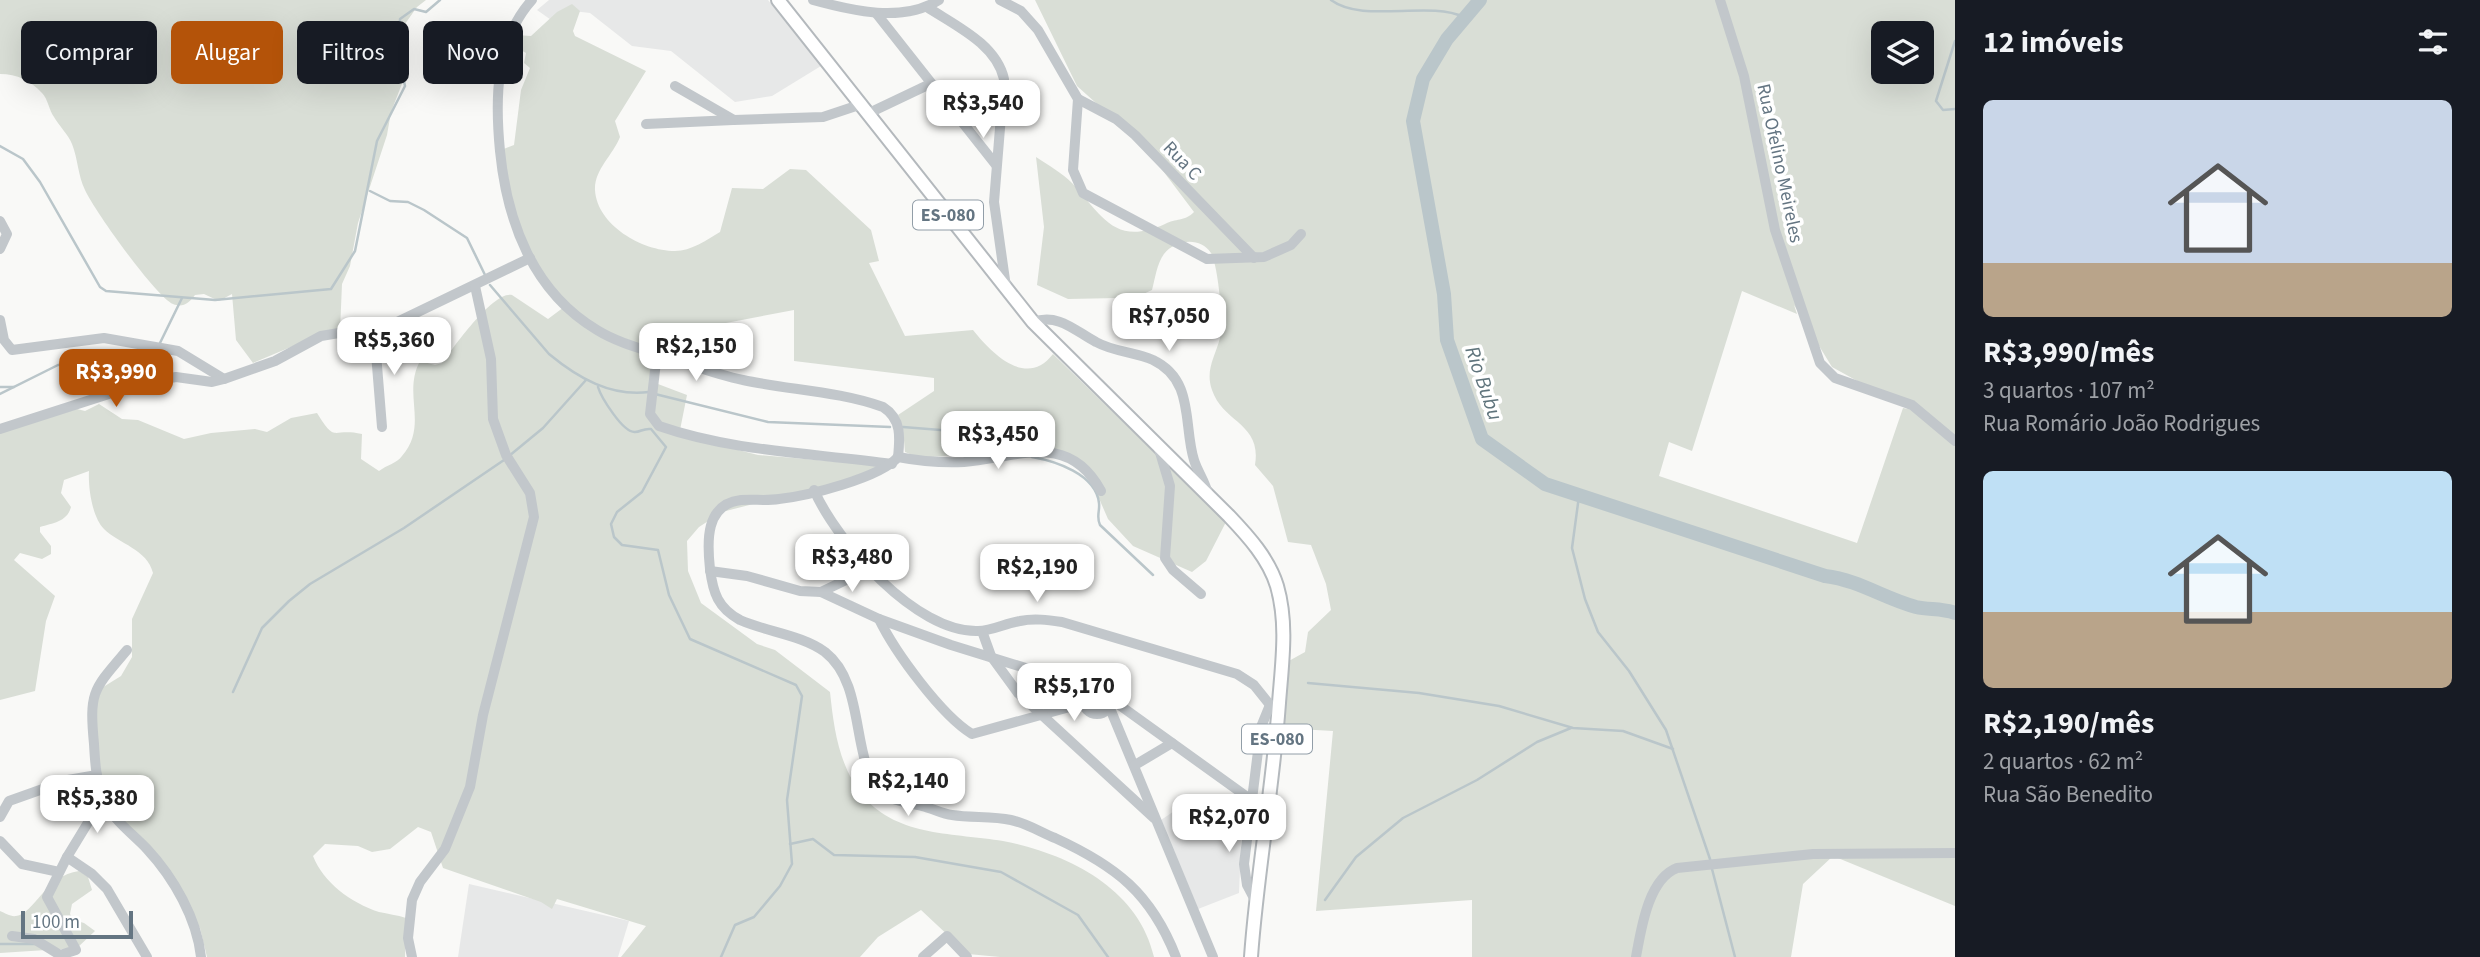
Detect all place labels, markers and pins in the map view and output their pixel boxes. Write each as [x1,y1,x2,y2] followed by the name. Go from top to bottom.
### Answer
[918,80,1048,140] pin: R$3,540
[1104,294,1234,353] pin: R$7,050
[329,318,459,377] pin: R$5,360
[631,324,761,383] pin: R$2,150
[51,350,181,409] pin: R$3,990
[933,412,1063,471] pin: R$3,450
[787,534,917,594] pin: R$3,480
[972,544,1102,604] pin: R$2,190
[1009,664,1139,723] pin: R$5,170
[843,758,973,818] pin: R$2,140
[32,776,162,835] pin: R$5,380
[1164,794,1294,854] pin: R$2,070

